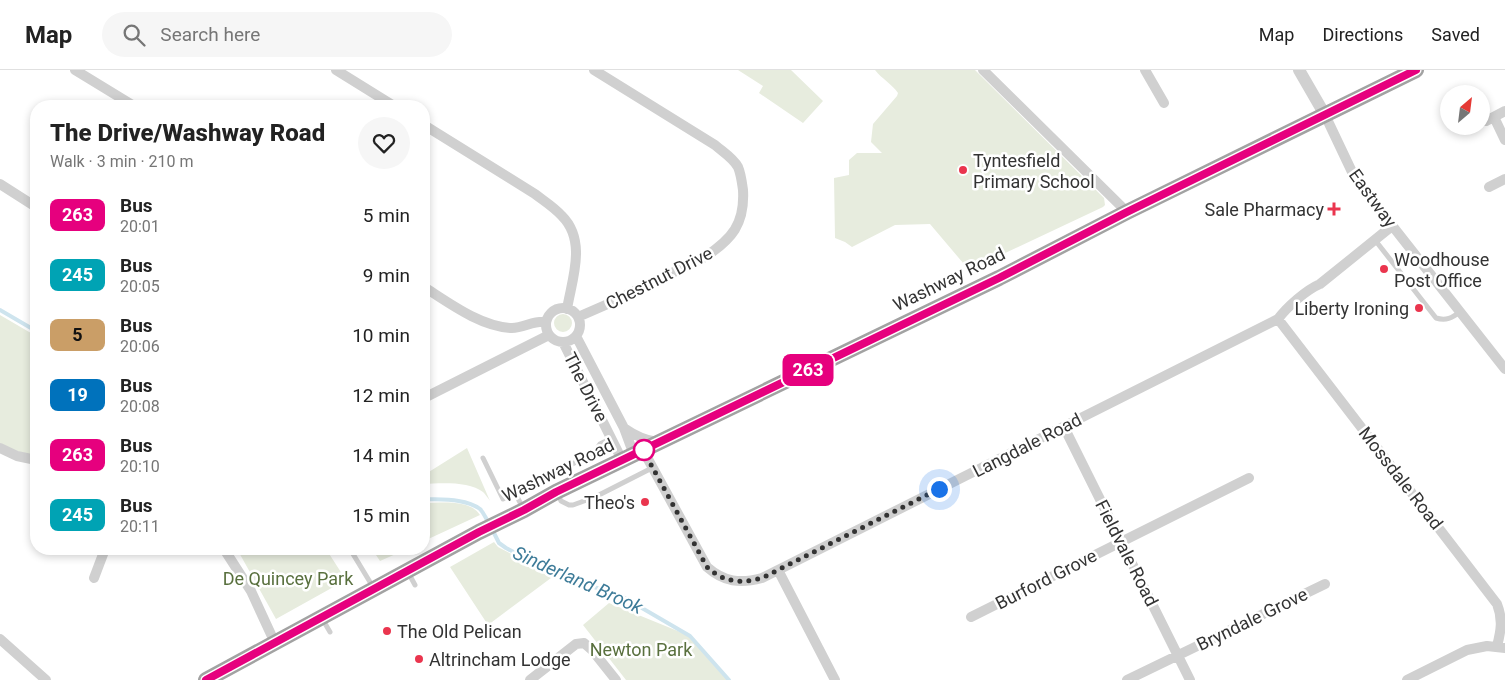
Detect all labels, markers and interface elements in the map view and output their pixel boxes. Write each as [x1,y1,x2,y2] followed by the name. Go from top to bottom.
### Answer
[102,12,452,57] search box
[25,21,72,49] text: Map
[120,21,148,49] icon: search
[160,23,260,46] text: Search here
[1259,24,1294,45] text: Map
[1322,24,1403,45] text: Directions
[1431,24,1480,45] text: Saved
[1440,85,1490,135] north arrow
[1440,85,1490,135] map controls
[358,117,410,169] button: heart
[50,119,325,147] text: The Drive/Washway Road
[973,150,1095,192] place label: Tyntesfield Primary School
[50,152,194,171] text: Walk · 3 min · 210 m
[957,164,969,176] marker: Tyntesfield Primary School
[1345,165,1401,232] street label: Eastway
[120,194,153,217] text: Bus
[1204,199,1324,220] place label: Sale Pharmacy
[1328,203,1340,215] marker: Sale Pharmacy
[62,204,93,225] text: 263
[363,204,410,227] text: 5 min
[120,217,160,236] text: 20:01
[602,242,716,314] street label: Chestnut Drive
[890,243,1008,315] street label: Washway Road
[1394,249,1489,291] place label: Woodhouse Post Office
[120,254,153,277] text: Bus
[1378,263,1390,275] marker: Woodhouse Post Office
[62,264,93,285] text: 245
[363,264,410,287] text: 9 min
[120,277,160,296] text: 20:05
[1294,298,1409,319] place label: Liberty Ironing
[1413,302,1425,314] marker: Liberty Ironing
[120,314,153,337] text: Bus
[72,324,83,345] text: 5
[352,324,410,347] text: 10 min
[120,337,160,356] text: 20:06
[560,349,612,425] street label: The Drive
[779,354,837,386] line badge: 263
[793,359,823,380] text: 263
[120,374,153,397] text: Bus
[67,384,88,405] text: 19
[352,384,410,407] text: 12 min
[120,397,160,416] text: 20:08
[969,409,1085,481] street label: Langdale Road
[1354,423,1448,533] street label: Mossdale Road
[120,434,153,457] text: Bus
[499,434,617,506] street label: Washway Road
[633,439,655,461] unlabelled marker
[62,444,93,465] text: 263
[352,444,410,467] text: 14 min
[120,457,160,476] text: 20:10
[927,477,952,502] your location
[584,492,635,513] place label: Theo's
[120,494,153,517] text: Bus
[639,496,651,508] marker: Theo's
[1091,496,1163,610] street label: Fieldvale Road
[62,504,93,525] text: 245
[352,504,410,527] text: 15 min
[120,517,160,536] text: 20:11
[510,541,647,619] water label: Sinderland Brook
[992,544,1100,614] street label: Burford Grove
[223,568,354,589] park label: De Quincey Park
[1193,583,1311,655] street label: Bryndale Grove
[397,621,522,642] place label: The Old Pelican
[381,625,393,637] marker: The Old Pelican
[590,639,693,660] park label: Newton Park
[429,649,571,670] place label: Altrincham Lodge
[413,653,425,665] marker: Altrincham Lodge

